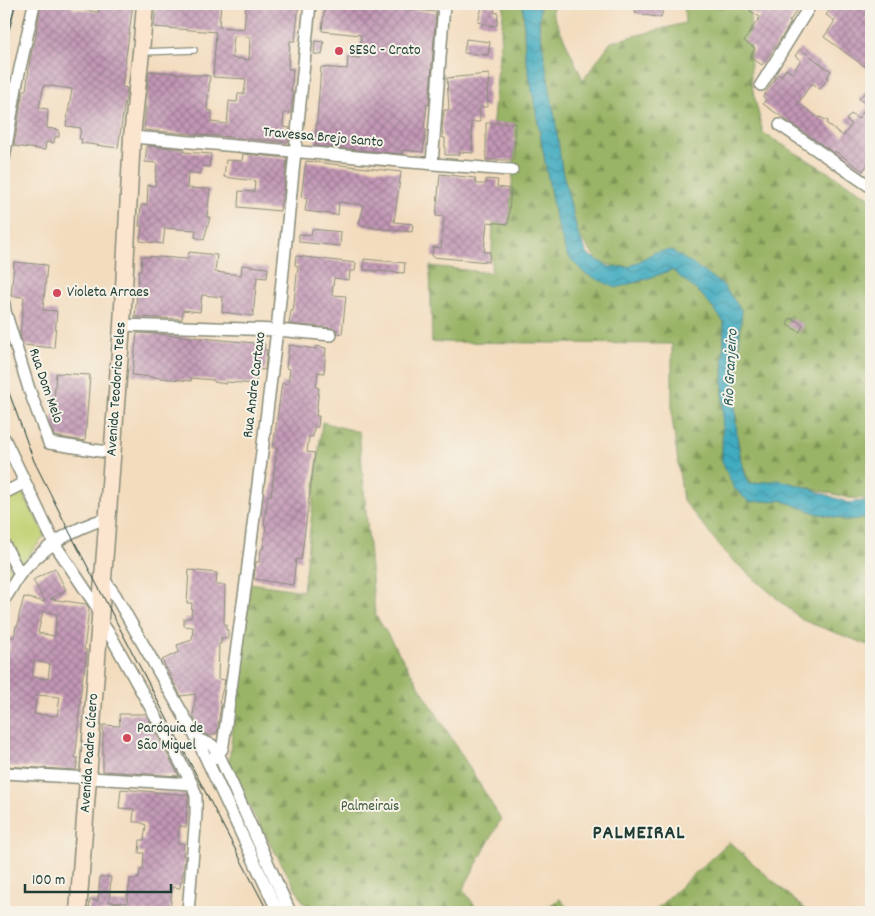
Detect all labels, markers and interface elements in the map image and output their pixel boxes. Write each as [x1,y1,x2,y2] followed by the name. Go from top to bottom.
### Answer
[349,40,421,62] place label: SESC - Crato
[333,45,345,57] marker: SESC - Crato
[262,122,384,154] street label: Travessa Brejo Santo
[67,282,149,304] place label: Violeta Arraes
[51,287,63,299] marker: Violeta Arraes
[101,321,133,457] street label: Avenida Teodorico Teles
[717,328,745,407] water label: Rio Granjeiro
[238,330,272,439] street label: Rua Andre Cartaxo
[22,346,68,427] street label: Rua Dom Melo
[75,692,105,813] street label: Avenida Padre Cícero
[137,718,203,757] place label: Paróquia de São Miguel
[121,732,133,744] marker: Paróquia de São Miguel
[341,796,399,818] park label: Palmeirais
[592,820,686,848] district label: PALMEIRAL
[25,861,171,893] scale bar
[32,870,65,892] text: 100 m

